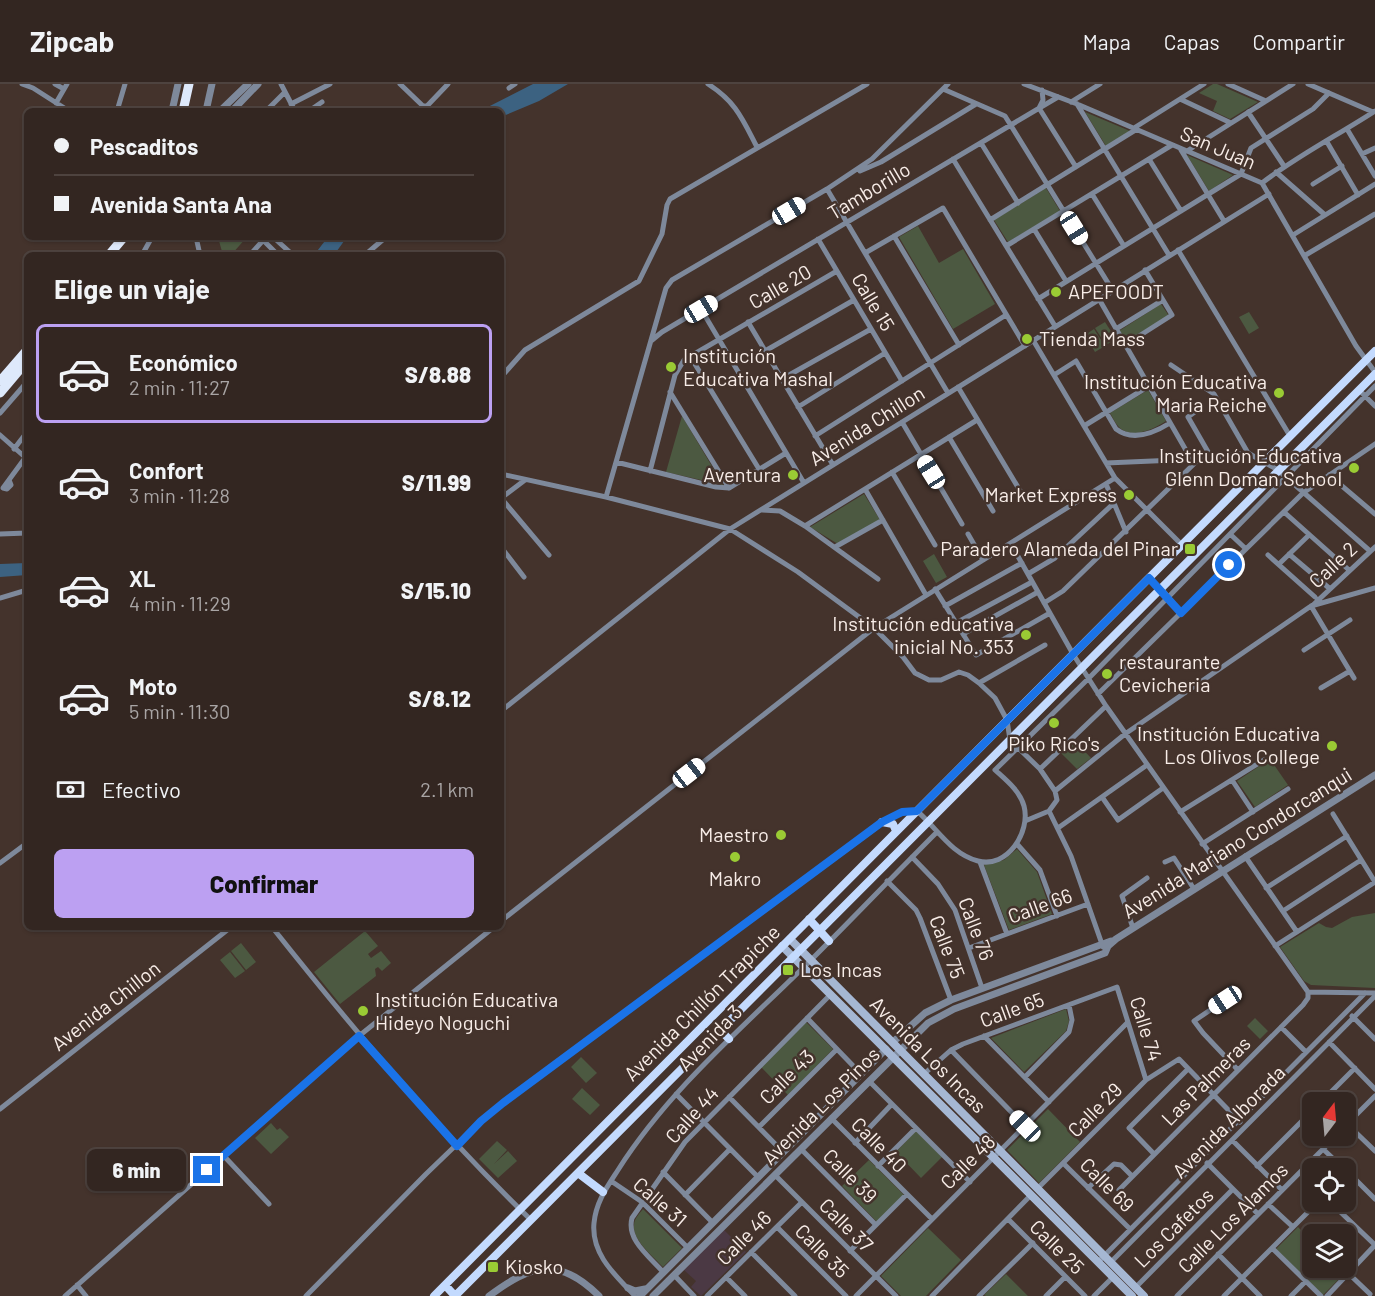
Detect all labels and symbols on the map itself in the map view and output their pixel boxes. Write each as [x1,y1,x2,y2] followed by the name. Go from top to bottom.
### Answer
[1177,120,1260,174] street label: San Juan
[823,156,914,224] street label: Tamborillo
[769,194,809,228] car
[1057,208,1091,248] car
[744,259,815,314] street label: Calle 20
[847,268,900,335] street label: Calle 15
[1068,279,1164,303] place label: APEFOODT
[1049,285,1063,299] marker: APEFOODT
[681,292,721,326] car
[1039,326,1145,350] place label: Tienda Mass
[1020,332,1034,346] marker: Tienda Mass
[683,343,833,390] place label: Institución Educativa Mashal
[664,360,678,374] marker: Institución Educativa Mashal
[1084,369,1267,416] place label: Institución Educativa Maria Reiche
[804,380,929,470] street label: Avenida Chillon
[1272,386,1286,400] marker: Institución Educativa Maria Reiche
[1159,443,1342,490] place label: Institución Educativa Glenn Doman School
[914,452,948,492] car
[1347,461,1361,475] marker: Institución Educativa Glenn Doman School
[703,462,781,486] place label: Aventura
[786,468,800,482] marker: Aventura
[984,482,1117,506] place label: Market Express
[1122,488,1136,502] marker: Market Express
[940,536,1178,560] place label: Paradero Alameda del Pinar
[1303,536,1361,592] street label: Calle 2
[1183,542,1197,556] marker: Paradero Alameda del Pinar
[1215,551,1242,578] route start
[832,611,1014,658] place label: Institución educativa inicial No. 353
[1019,628,1033,642] marker: Institución educativa inicial No. 353
[1119,649,1220,696] place label: restaurante Cevicheria
[1100,667,1114,681] marker: restaurante Cevicheria
[1047,716,1061,730] marker: Piko Rico's
[1137,721,1320,768] place label: Institución Educativa Los Olivos College
[1008,731,1100,755] place label: Piko Rico's
[1325,739,1339,753] marker: Institución Educativa Los Olivos College
[669,755,709,791] car
[1117,761,1356,923] street label: Avenida Mariano Condorcanqui
[699,822,769,846] place label: Maestro
[774,828,788,842] marker: Maestro
[728,850,742,864] marker: Makro
[709,866,761,890] place label: Makro
[1004,882,1075,928] street label: Calle 66
[954,894,1000,964] street label: Calle 76
[925,912,971,982] street label: Calle 75
[618,919,784,1085] street label: Avenida Chillón Trapiche
[46,955,165,1055] street label: Avenida Chillon
[800,957,882,981] place label: Los Incas
[781,963,795,977] marker: Los Incas
[1205,983,1245,1017] car
[976,986,1047,1032] street label: Calle 65
[375,987,558,1034] place label: Institución Educativa Hideyo Noguchi
[866,991,992,1117] street label: Avenida Los Incas
[1126,993,1168,1064] street label: Calle 74
[672,999,747,1075] street label: Avenida 3
[356,1004,370,1018] marker: Institución Educativa Hideyo Noguchi
[1156,1031,1255,1130] street label: Las Palmeras
[757,1042,884,1169] street label: Avenida Los Pinos
[754,1044,819,1109] street label: Calle 43
[1167,1060,1290,1183] street label: Avenida Alborada
[1062,1077,1127,1142] street label: Calle 29
[660,1081,723,1148] street label: Calle 44
[1302,1092,1356,1146] north arrow
[1006,1107,1044,1145] car
[847,1112,912,1177] street label: Calle 40
[935,1129,1000,1194] street label: Calle 48
[819,1143,883,1207] street label: Calle 39
[87,1149,186,1191] callout: 6 min
[1076,1152,1140,1216] street label: Calle 69
[193,1156,220,1183] route end
[1172,1157,1292,1277] street label: Calle Los Alamos
[629,1171,692,1231] street label: Calle 31
[1129,1183,1218,1272] street label: Los Cafetos
[815,1193,879,1256] street label: Calle 37
[711,1205,776,1270] street label: Calle 46
[1026,1214,1090,1278] street label: Calle 25
[791,1218,855,1282] street label: Calle 35
[505,1254,563,1278] place label: Kiosko
[486,1260,500,1274] marker: Kiosko

